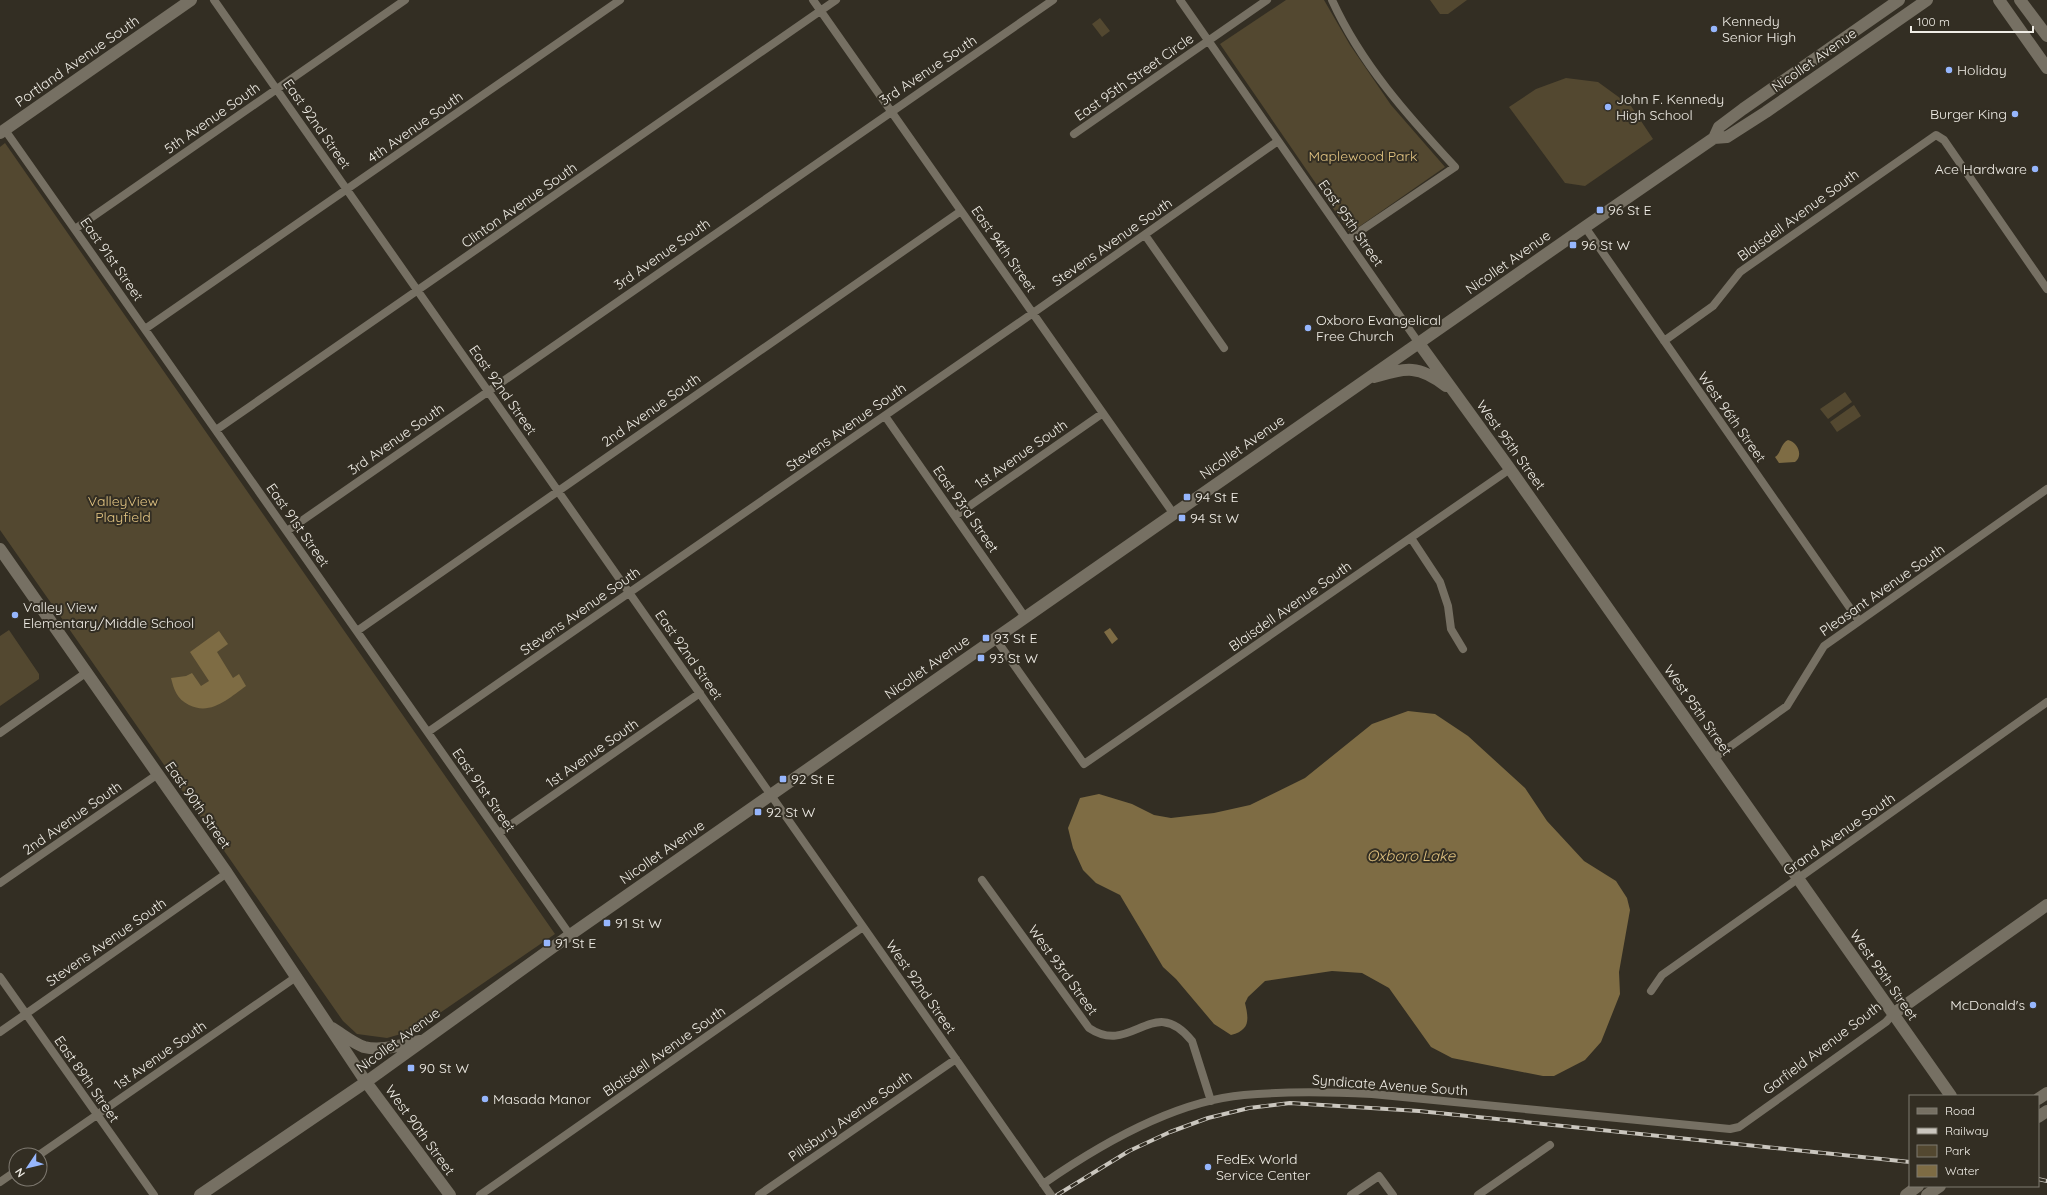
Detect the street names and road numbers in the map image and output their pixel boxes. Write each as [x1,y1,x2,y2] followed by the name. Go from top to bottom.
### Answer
[11,11,143,111] street label: Portland Avenue South
[1768,24,1860,96] street label: Nicollet Avenue
[1071,29,1197,125] street label: East 95th Street Circle
[876,31,980,109] street label: 3rd Avenue South
[279,75,355,173] street label: East 92nd Street
[161,78,263,158] street label: 5th Avenue South
[364,87,466,167] street label: 4th Avenue South
[458,158,580,252] street label: Clinton Avenue South
[1734,165,1862,265] street label: Blaisdell Avenue South
[1314,176,1388,270] street label: East 95th Street
[1048,194,1176,290] street label: Stevens Avenue South
[968,202,1041,296] street label: East 94th Street
[76,214,148,305] street label: East 91st Street
[610,214,714,294] street label: 3rd Avenue South
[1462,226,1554,298] street label: Nicollet Avenue
[465,341,541,439] street label: East 92nd Street
[1694,368,1770,466] street label: West 96th Street
[598,369,704,451] street label: 2nd Avenue South
[782,379,910,475] street label: Stevens Avenue South
[1472,397,1550,494] street label: West 95th Street
[344,399,448,479] street label: 3rd Avenue South
[1196,411,1288,483] street label: Nicollet Avenue
[971,415,1071,493] street label: 1st Avenue South
[929,462,1003,556] street label: East 93rd Street
[262,480,334,571] street label: East 91st Street
[1816,540,1948,640] street label: Pleasant Avenue South
[1225,557,1355,655] street label: Blaisdell Avenue South
[516,563,644,659] street label: Stevens Avenue South
[651,606,727,704] street label: East 92nd Street
[881,631,973,703] street label: Nicollet Avenue
[1660,661,1736,759] street label: West 95th Street
[542,714,642,792] street label: 1st Avenue South
[448,745,520,836] street label: East 91st Street
[161,758,235,852] street label: East 90th Street
[19,777,125,859] street label: 2nd Avenue South
[1780,789,1898,879] street label: Grand Avenue South
[616,816,708,888] street label: Nicollet Avenue
[42,894,170,990] street label: Stevens Avenue South
[1024,921,1102,1019] street label: West 93rd Street
[1846,926,1922,1024] street label: West 95th Street
[882,937,960,1038] street label: West 92nd Street
[1759,998,1885,1098] street label: Garfield Avenue South
[599,1002,729,1100] street label: Blaisdell Avenue South
[352,1003,444,1077] street label: Nicollet Avenue
[110,1016,210,1094] street label: 1st Avenue South
[50,1032,124,1126] street label: East 89th Street
[785,1067,915,1165] street label: Pillsbury Avenue South
[1311,1071,1469,1099] street label: Syndicate Avenue South
[381,1081,459,1179] street label: West 90th Street

